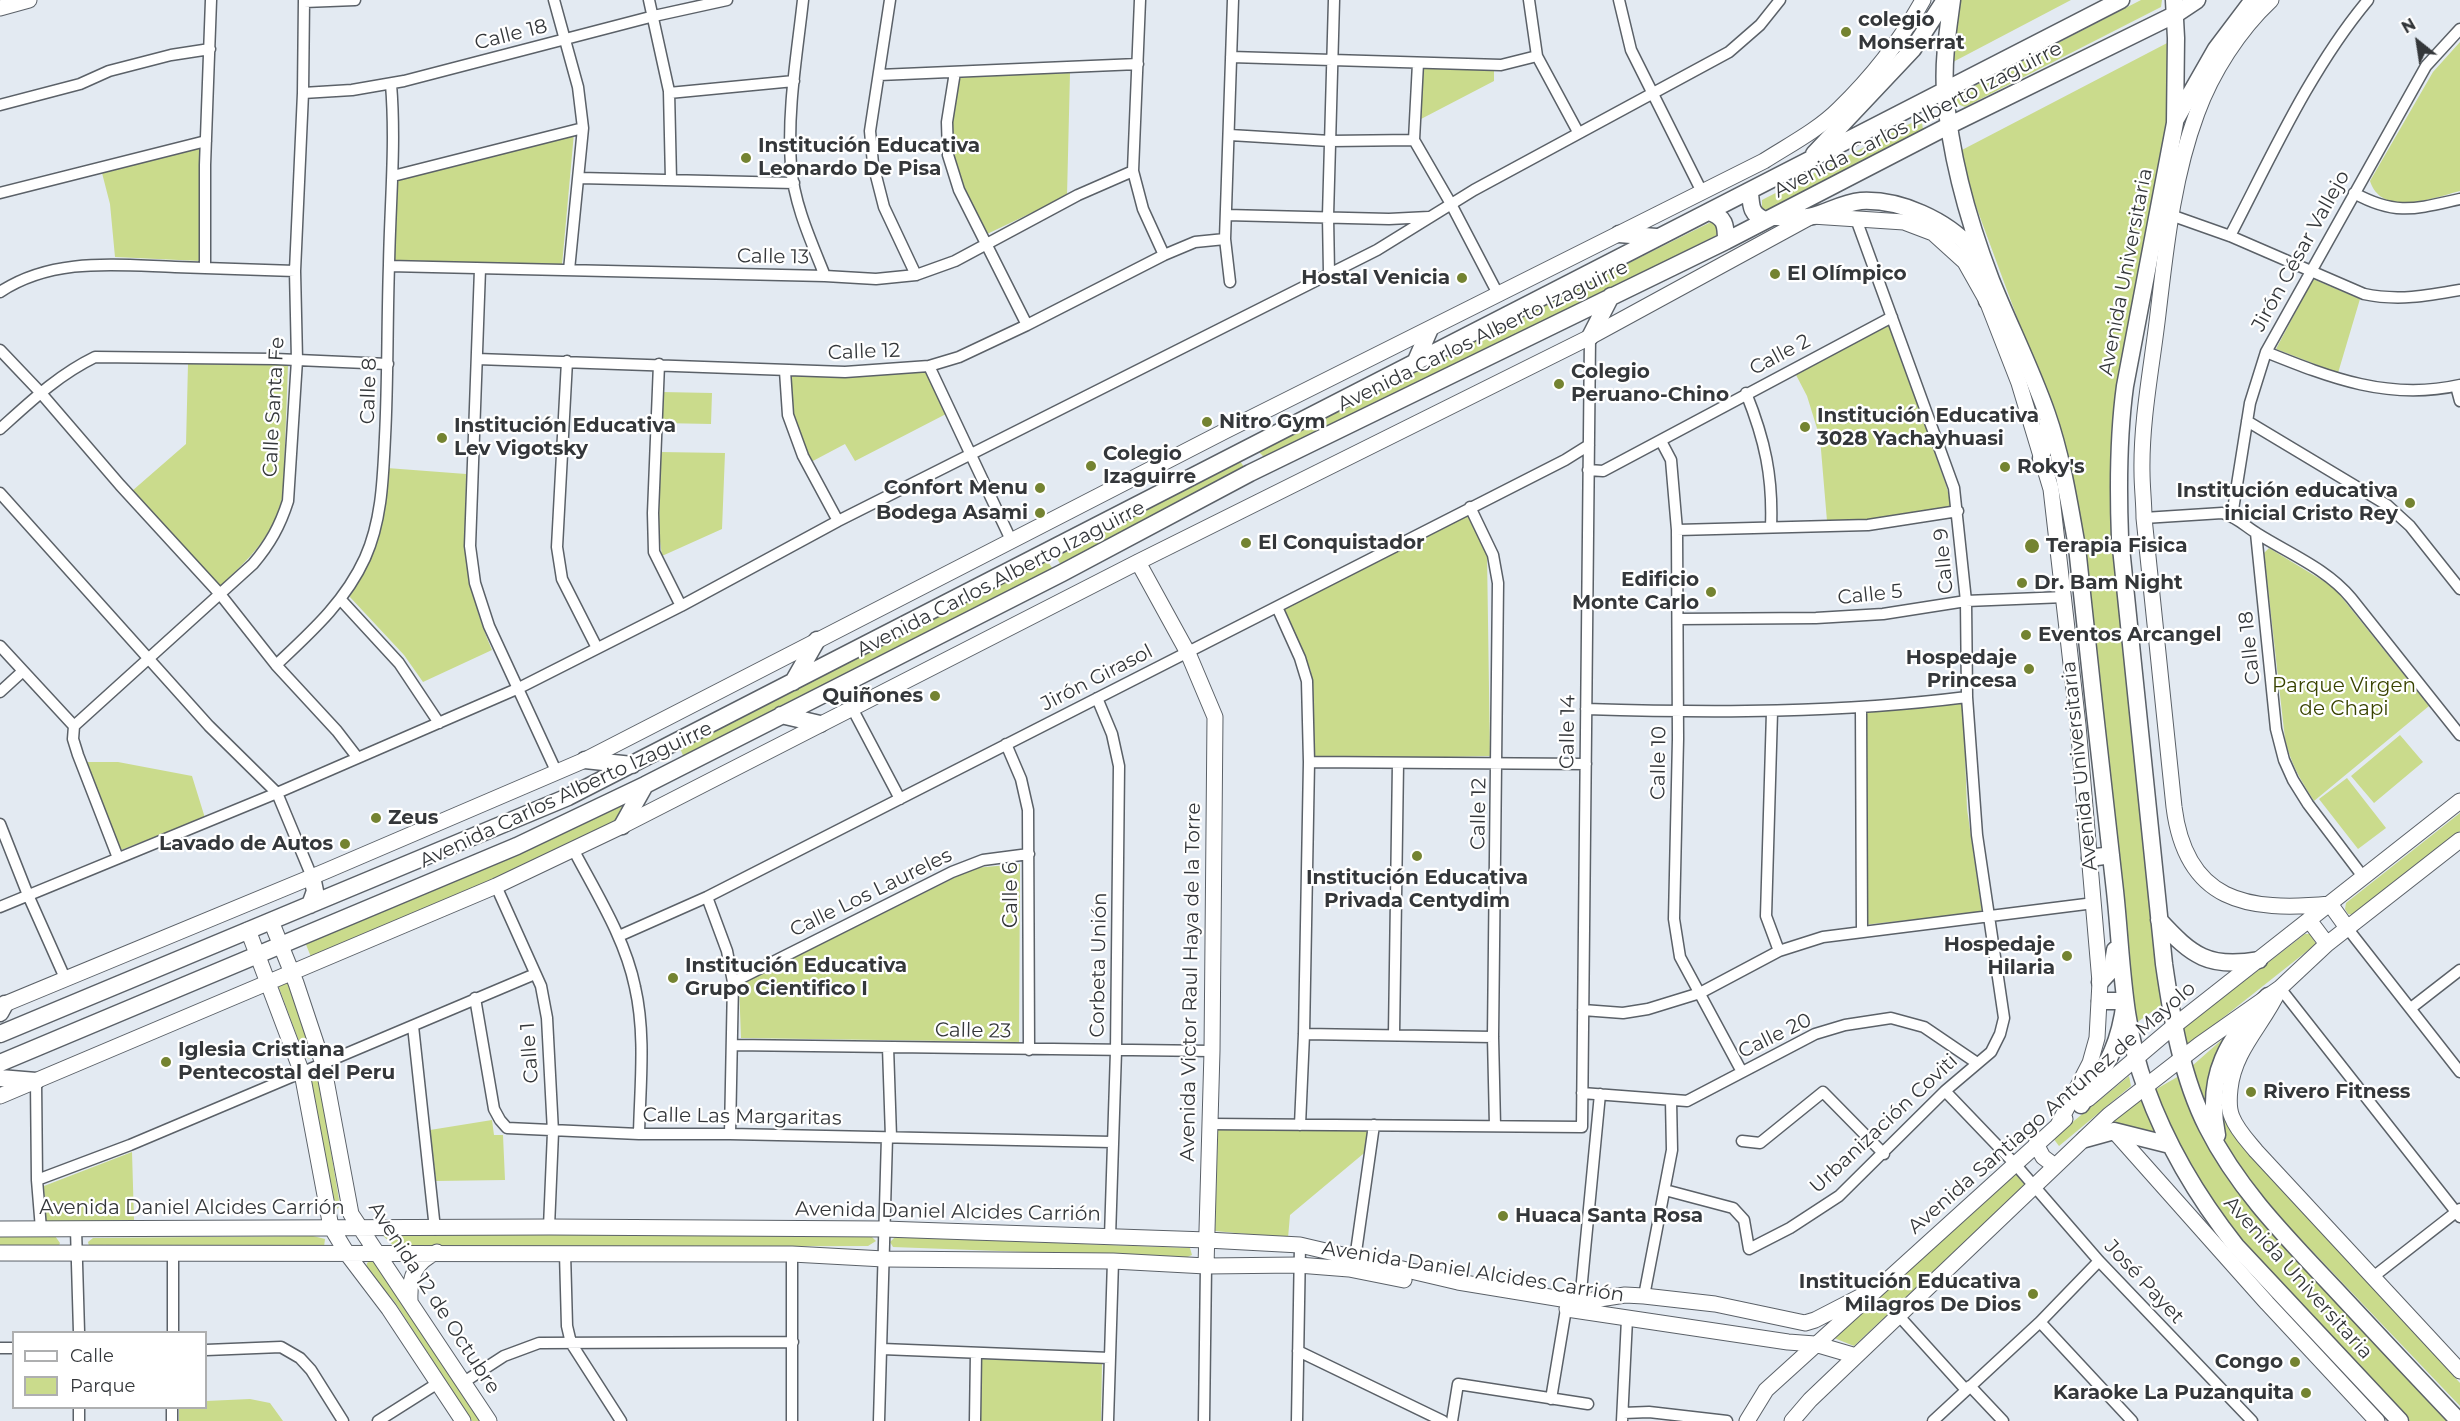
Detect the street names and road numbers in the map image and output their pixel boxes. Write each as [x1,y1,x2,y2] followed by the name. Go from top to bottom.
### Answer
[472,14,550,56] street label: Calle 18
[1770,37,2066,203] street label: Avenida Carlos Alberto Izaguirre
[2094,166,2158,378] street label: Avenida Universitaria
[2247,166,2355,336] street label: Jirón César Vallejo
[737,244,809,270] street label: Calle 13
[1334,255,1632,417] street label: Avenida Carlos Alberto Izaguirre
[1746,329,1814,381] street label: Calle 2
[258,336,290,478] street label: Calle Santa Fe
[827,339,901,365] street label: Calle 12
[356,357,382,425] street label: Calle 8
[853,496,1149,662] street label: Avenida Carlos Alberto Izaguirre
[1929,527,1959,595] street label: Calle 9
[1836,580,1904,610] street label: Calle 5
[2234,610,2266,686] street label: Calle 18
[1037,640,1157,716] street label: Jirón Girasol
[2057,660,2103,872] street label: Avenida Universitaria
[1555,695,1581,769] street label: Calle 14
[416,716,716,874] street label: Avenida Carlos Alberto Izaguirre
[1646,726,1672,800] street label: Calle 10
[1466,778,1492,850] street label: Calle 12
[1176,802,1206,1162] street label: Avenida Victor Raul Haya de la Torre
[786,843,956,943] street label: Calle Los Laureles
[999,862,1023,928] street label: Calle 6
[1086,892,1112,1038] street label: Corbeta Unión
[1903,977,2201,1239] street label: Avenida Santiago Antúnez de Mayolo
[1734,1008,1816,1064] street label: Calle 20
[935,1018,1011,1044] street label: Calle 23
[516,1022,544,1084] street label: Calle 1
[1805,1049,1963,1199] street label: Urbanización Coviti
[642,1103,842,1131] street label: Calle Las Margaritas
[2219,1192,2377,1364] street label: Avenida Universitaria
[39,1196,345,1220] street label: Avenida Daniel Alcides Carrión
[795,1197,1101,1227] street label: Avenida Daniel Alcides Carrión
[363,1198,505,1398] street label: Avenida 12 de Octubre
[2099,1235,2189,1329] street label: José Payet
[1320,1236,1626,1308] street label: Avenida Daniel Alcides Carrión

